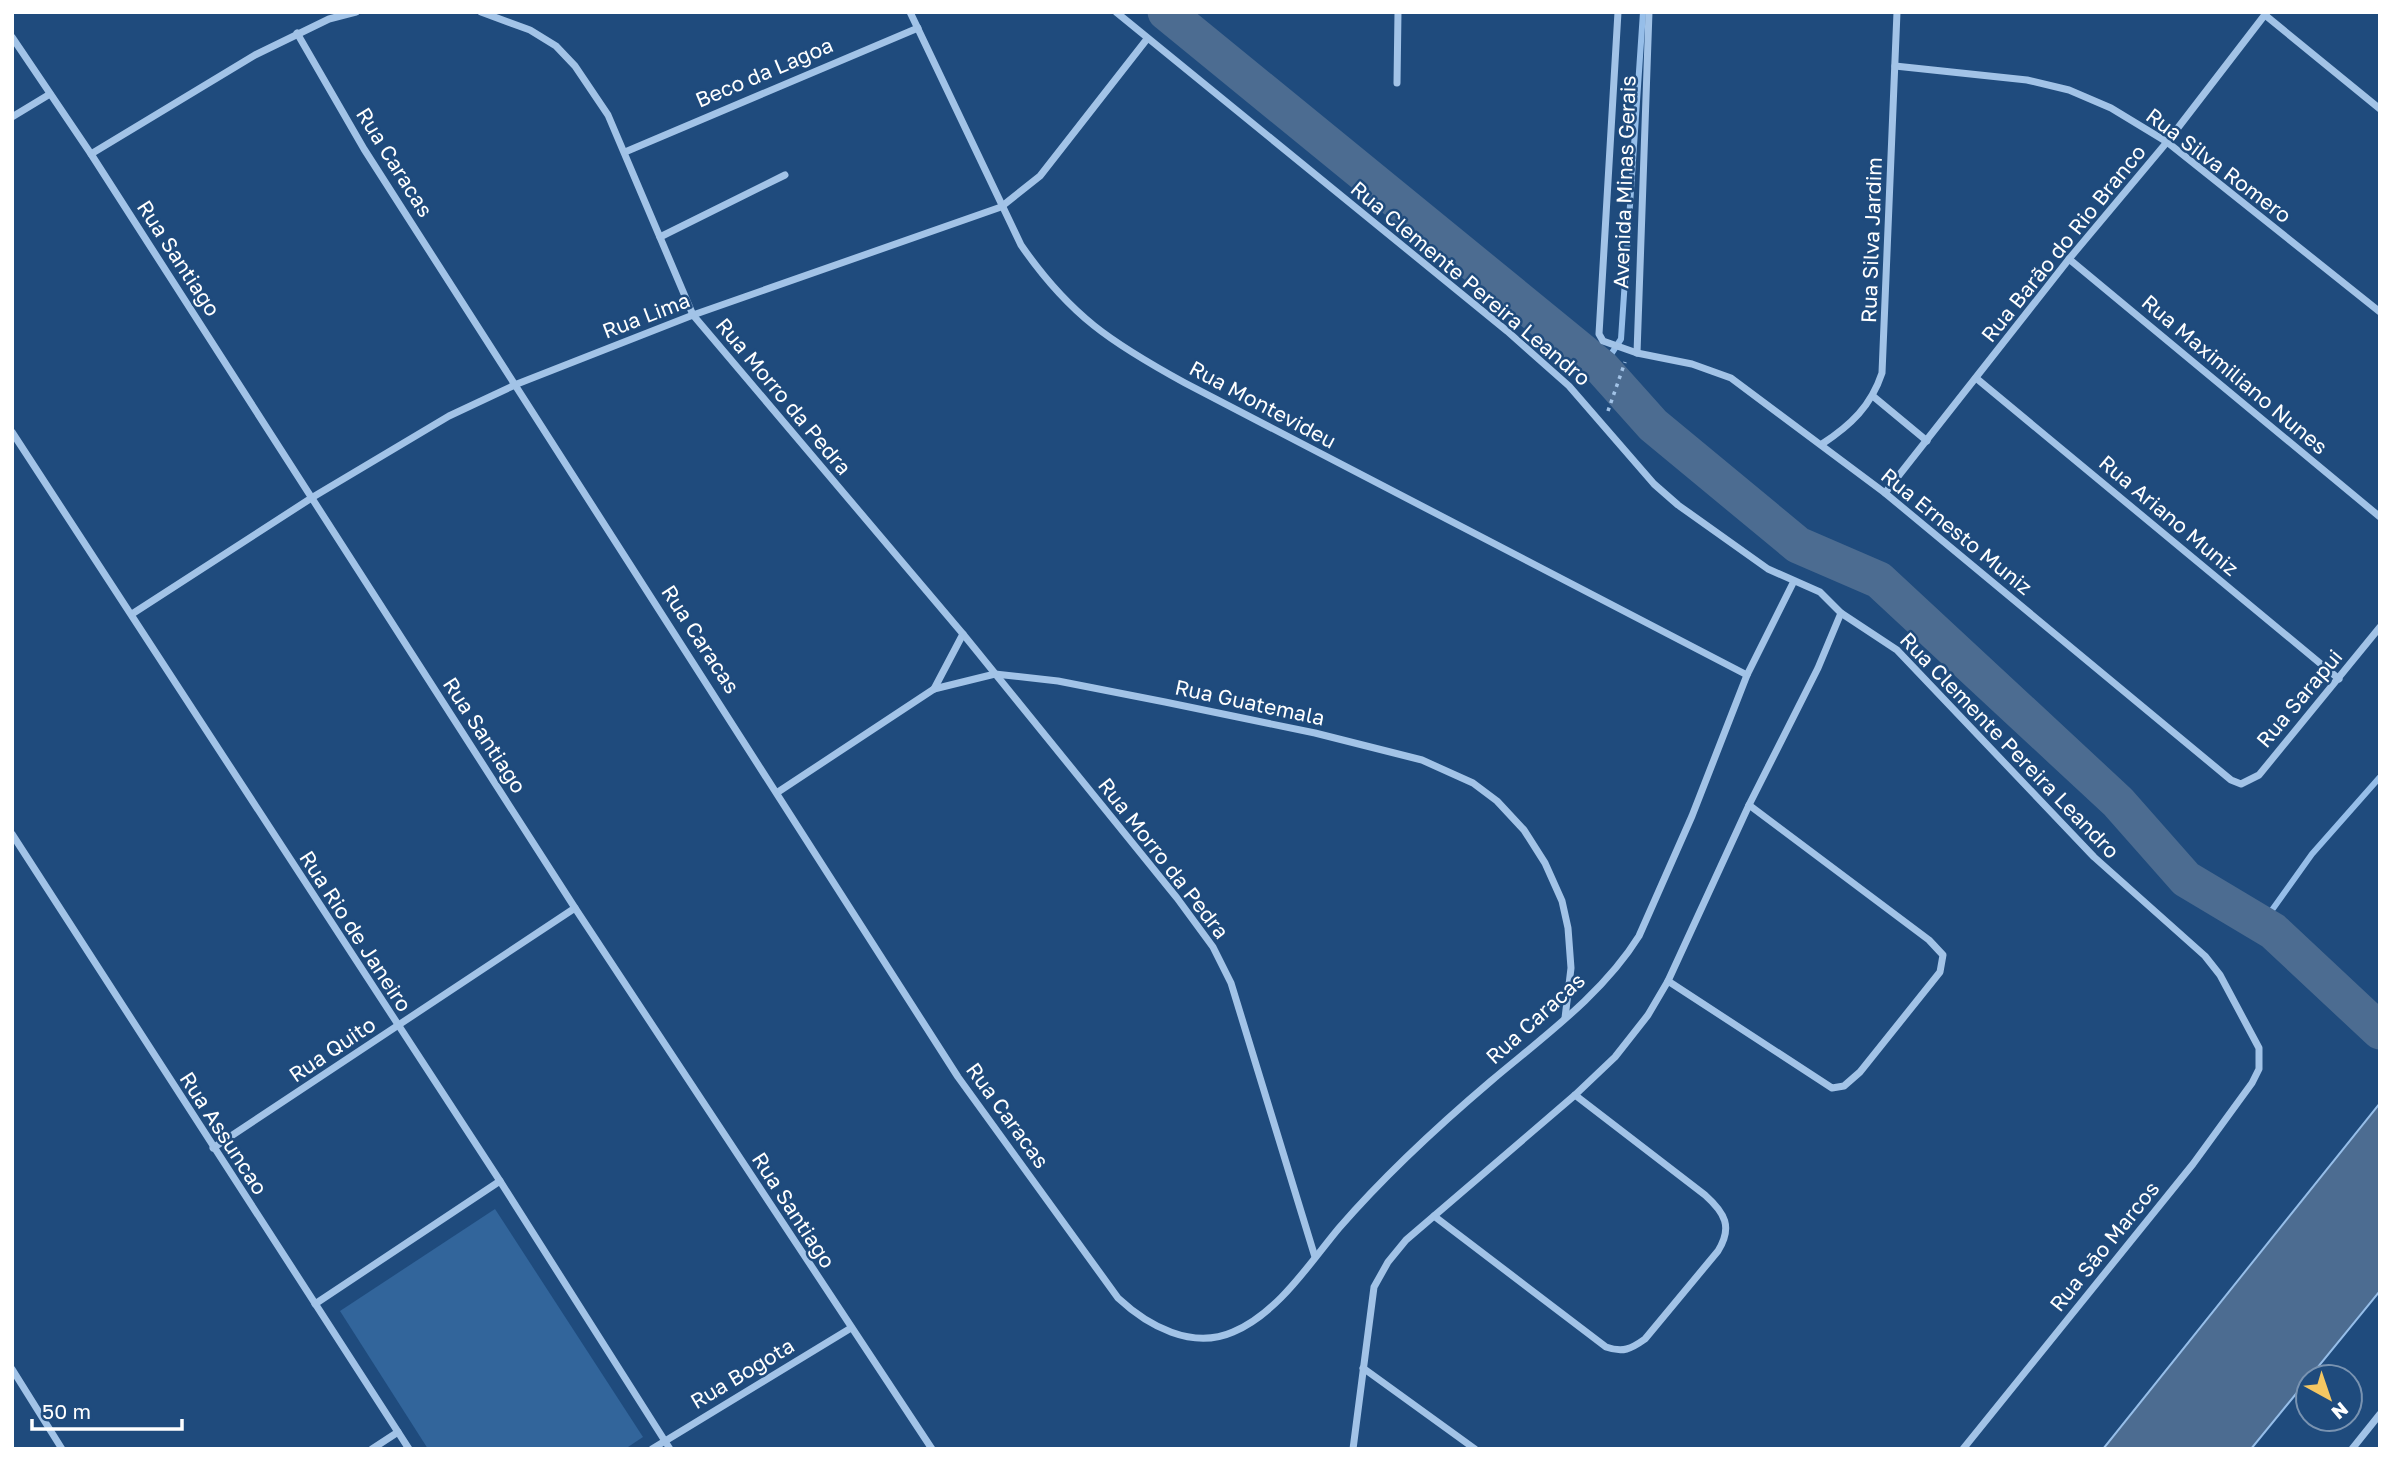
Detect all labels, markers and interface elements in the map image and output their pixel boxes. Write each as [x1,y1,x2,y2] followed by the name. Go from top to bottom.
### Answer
[691,31,837,113] street label: Beco da Lagoa
[1607,75,1641,289] street label: Avenida Minas Gerais
[351,102,439,222] street label: Rua Caracas
[2141,102,2297,228] street label: Rua Silva Romero
[1975,139,2151,347] street label: Rua Barão do Rio Branco
[1855,157,1887,323] street label: Rua Silva Jardim
[1346,175,1596,391] street label: Rua Clemente Pereira Leandro
[132,195,226,321] street label: Rua Santiago
[599,286,693,344] street label: Rua Lima
[2137,289,2333,459] street label: Rua Maximiliano Nunes
[711,312,857,480] street label: Rua Morro da Pedra
[1185,354,1341,454] street label: Rua Montevideu
[2094,449,2244,581] street label: Rua Ariano Muniz
[1876,462,2038,600] street label: Rua Ernesto Muniz
[656,580,746,698] street label: Rua Caracas
[1895,626,2125,864] street label: Rua Clemente Pereira Leandro
[2250,644,2348,752] street label: Rua Sarapui
[438,672,532,798] street label: Rua Santiago
[1173,673,1327,731] street label: Rua Guatemala
[1093,772,1235,944] street label: Rua Morro da Pedra
[294,846,418,1016] street label: Rua Rio de Janeiro
[1480,967,1590,1069] street label: Rua Caracas
[284,1011,380,1087] street label: Rua Quito
[961,1057,1055,1173] street label: Rua Caracas
[175,1067,273,1199] street label: Rua Assuncao
[747,1147,841,1273] street label: Rua Santiago
[2044,1176,2164,1316] street label: Rua Sāo Marcos
[686,1332,798,1414] street label: Rua Bogota
[2294,1363,2364,1433] north arrow
[32,1388,182,1432] scale bar
[42,1398,91,1424] text: 50 m
[2327,1398,2353,1425] text: N

